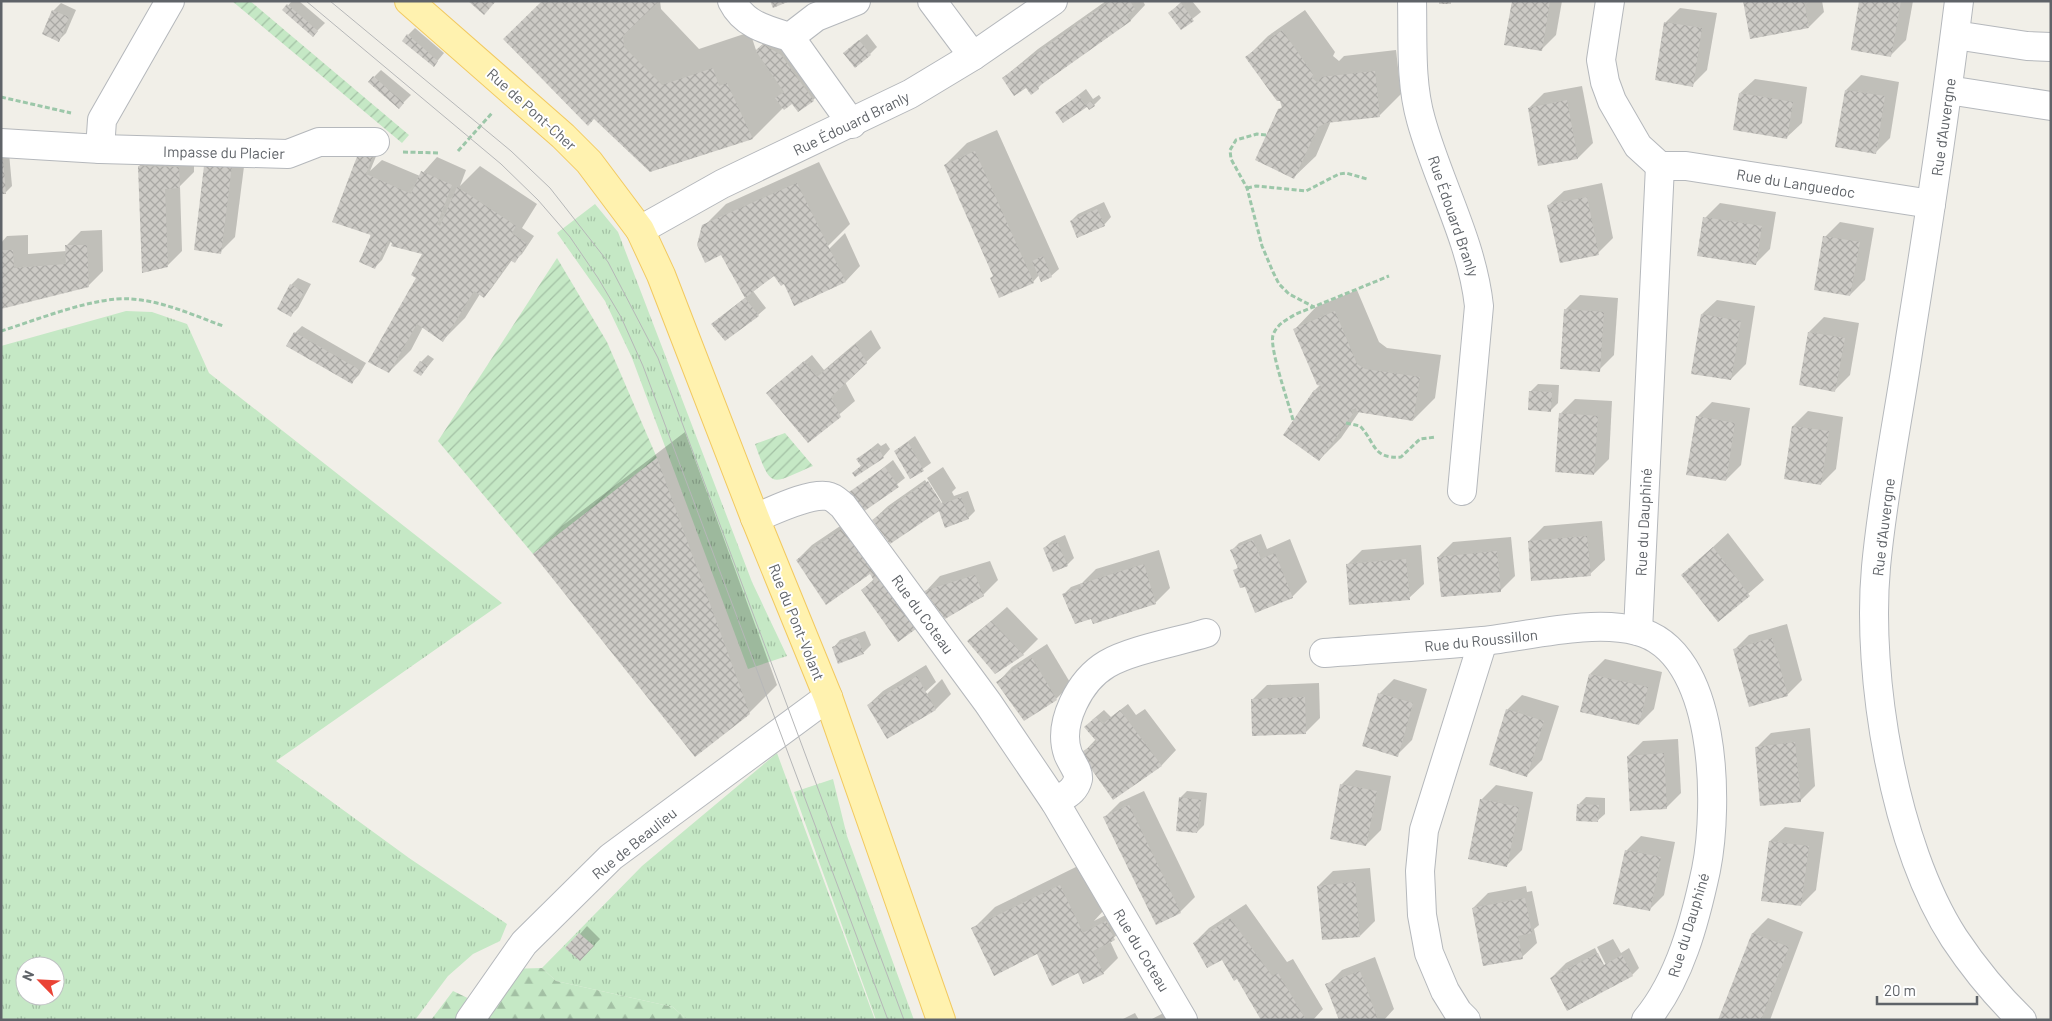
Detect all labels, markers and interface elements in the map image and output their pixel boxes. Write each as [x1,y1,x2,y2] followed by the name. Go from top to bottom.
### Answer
[484,64,581,154] street label: Rue de Pont-Cher
[1927,77,1959,177] street label: Rue d'Auvergne
[790,87,912,159] street label: Rue Édouard Branly
[163,142,286,162] street label: Impasse du Placier
[1425,153,1483,279] street label: Rue Édouard Branly
[1735,165,1857,201] street label: Rue du Languedoc
[1631,467,1655,577] street label: Rue du Dauphiné
[1868,477,1898,577] street label: Rue d'Auvergne
[765,561,829,683] street label: Rue du Pont-Volant
[888,571,958,657] street label: Rue du Coteau
[1423,625,1539,655] street label: Rue du Roussillon
[588,803,680,883] street label: Rue de Beaulieu
[1664,870,1712,980] street label: Rue du Dauphiné
[1110,905,1174,995] street label: Rue du Coteau
[15,956,65,1006] north arrow
[18,968,37,983] text: N
[1877,974,1977,1006] scale bar
[1884,981,1916,999] text: 20 m

